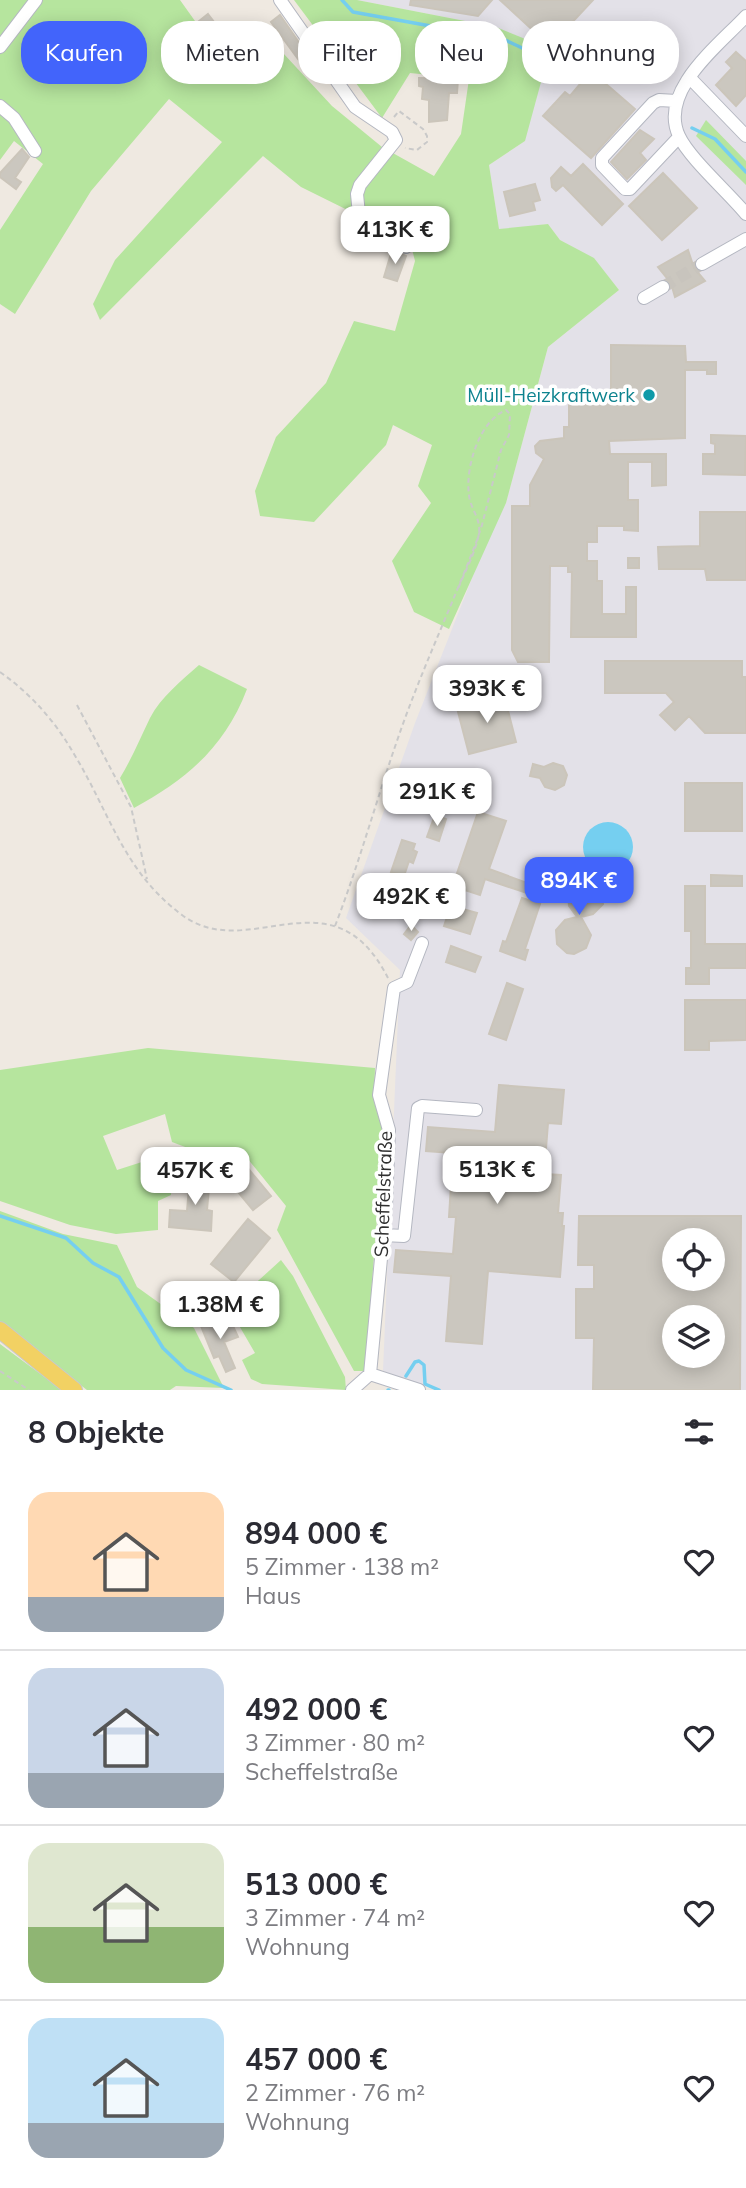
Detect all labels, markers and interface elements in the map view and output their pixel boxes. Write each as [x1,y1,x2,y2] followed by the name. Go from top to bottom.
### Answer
[21,21,147,84] chip: Kaufen
[161,21,284,84] chip: Mieten
[298,21,401,84] chip: Filter
[415,21,508,84] chip: Neu
[522,21,679,84] chip: Wohnung
[338,206,452,266] pin: 413K €
[357,214,433,243] text: 413K €
[467,383,635,407] place label: Müll-Heizkraftwerk
[641,387,657,403] marker: Müll-Heizkraftwerk
[430,666,544,725] pin: 393K €
[449,673,525,702] text: 393K €
[380,768,494,828] pin: 291K €
[399,776,475,805] text: 291K €
[522,858,636,917] pin: 894K €
[541,865,617,894] text: 894K €
[354,874,468,933] pin: 492K €
[373,881,449,910] text: 492K €
[369,1130,397,1258] street label: Scheffelstraße
[440,1146,554,1206] pin: 513K €
[138,1148,252,1207] pin: 457K €
[459,1154,535,1183] text: 513K €
[157,1155,233,1184] text: 457K €
[662,1228,725,1368] map controls
[662,1228,725,1291] button: locate
[155,1282,285,1341] pin: 1.38M €
[176,1289,264,1318] text: 1.38M €
[662,1305,725,1368] button: layers
[28,1413,164,1451] text: 8 Objekte
[680,1413,718,1451] icon: filters
[245,1514,387,1552] text: 894 000 €
[84,1520,168,1604] icon: home
[680,1543,718,1581] icon: heart
[245,1552,439,1581] text: 5 Zimmer · 138 m²
[245,1581,301,1610] text: Haus
[245,1690,387,1728] text: 492 000 €
[84,1696,168,1780] icon: home
[680,1719,718,1757] icon: heart
[245,1728,425,1757] text: 3 Zimmer · 80 m²
[245,1757,398,1786] text: Scheffelstraße
[245,1865,387,1903] text: 513 000 €
[84,1871,168,1955] icon: home
[680,1894,718,1932] icon: heart
[245,1903,425,1932] text: 3 Zimmer · 74 m²
[245,1932,350,1961] text: Wohnung
[245,2040,387,2078] text: 457 000 €
[84,2046,168,2130] icon: home
[680,2069,718,2107] icon: heart
[245,2078,425,2107] text: 2 Zimmer · 76 m²
[245,2107,350,2136] text: Wohnung

